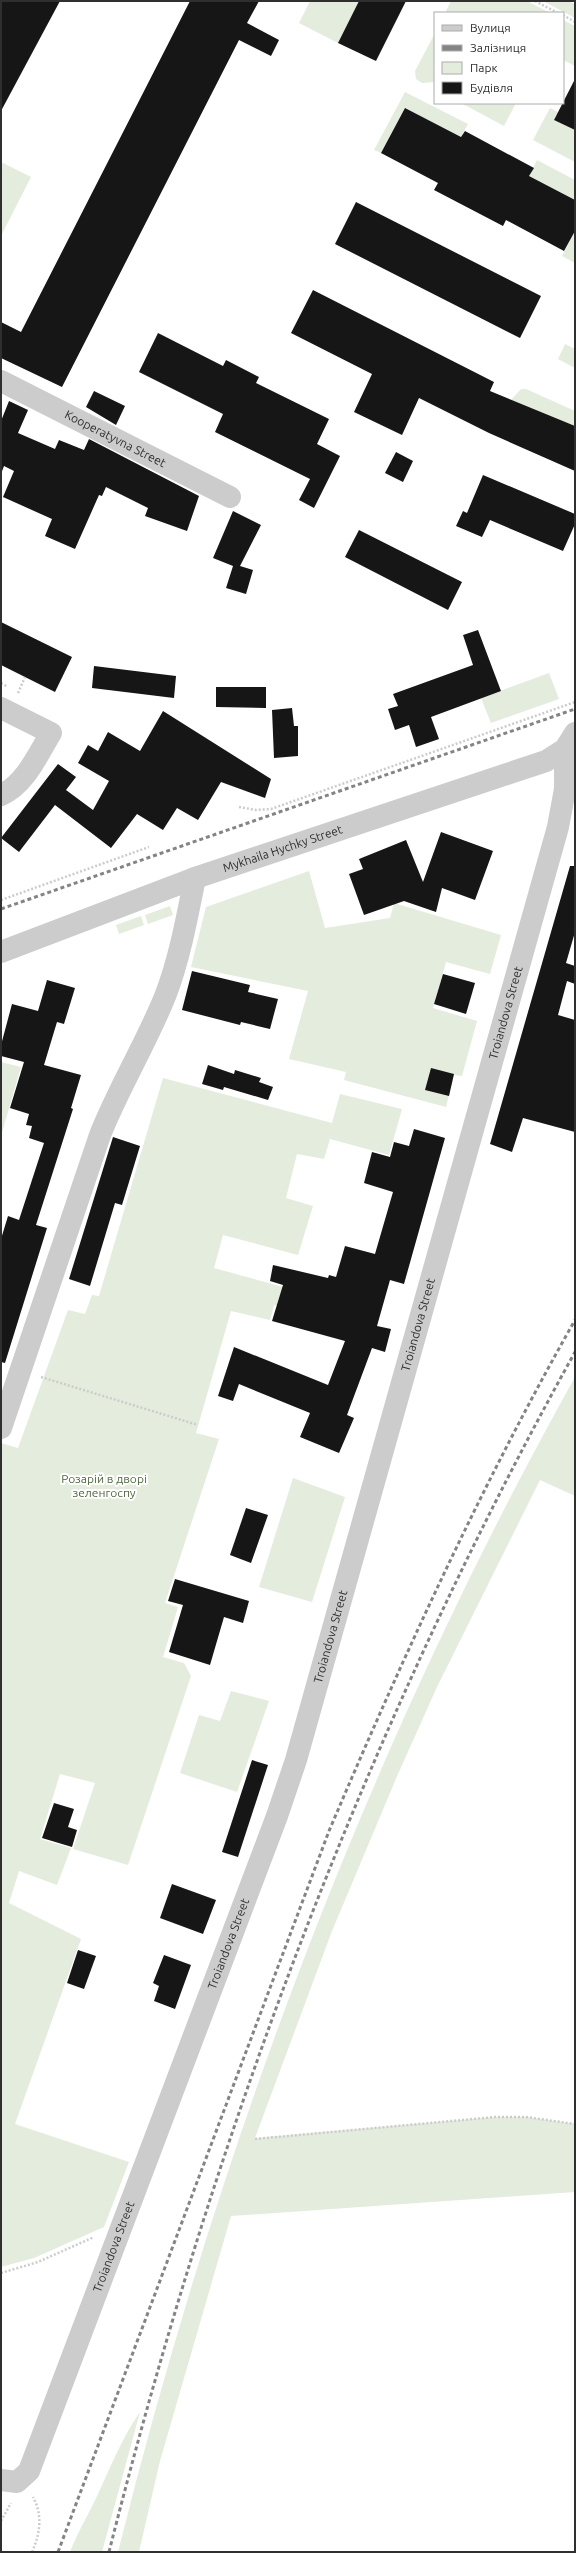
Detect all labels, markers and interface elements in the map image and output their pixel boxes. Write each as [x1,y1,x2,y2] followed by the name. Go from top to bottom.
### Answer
[434,12,564,104] legend
[470,21,511,34] text: Вулиця
[470,41,526,54] text: Залізниця
[470,61,498,74] text: Парк
[470,81,513,94] text: Будівля
[63,407,168,470] street label: Kooperatyvna Street
[221,822,344,874] street label: Mykhaila Hychky Street
[486,964,525,1061] street label: Troiandova Street
[398,1276,437,1373] street label: Troiandova Street
[61,1472,147,1499] park label: Розарій в дворі зеленгоспу
[311,1588,349,1685] street label: Troiandova Street
[205,1896,251,1991] street label: Troiandova Street
[90,2199,137,2294] street label: Troiandova Street

